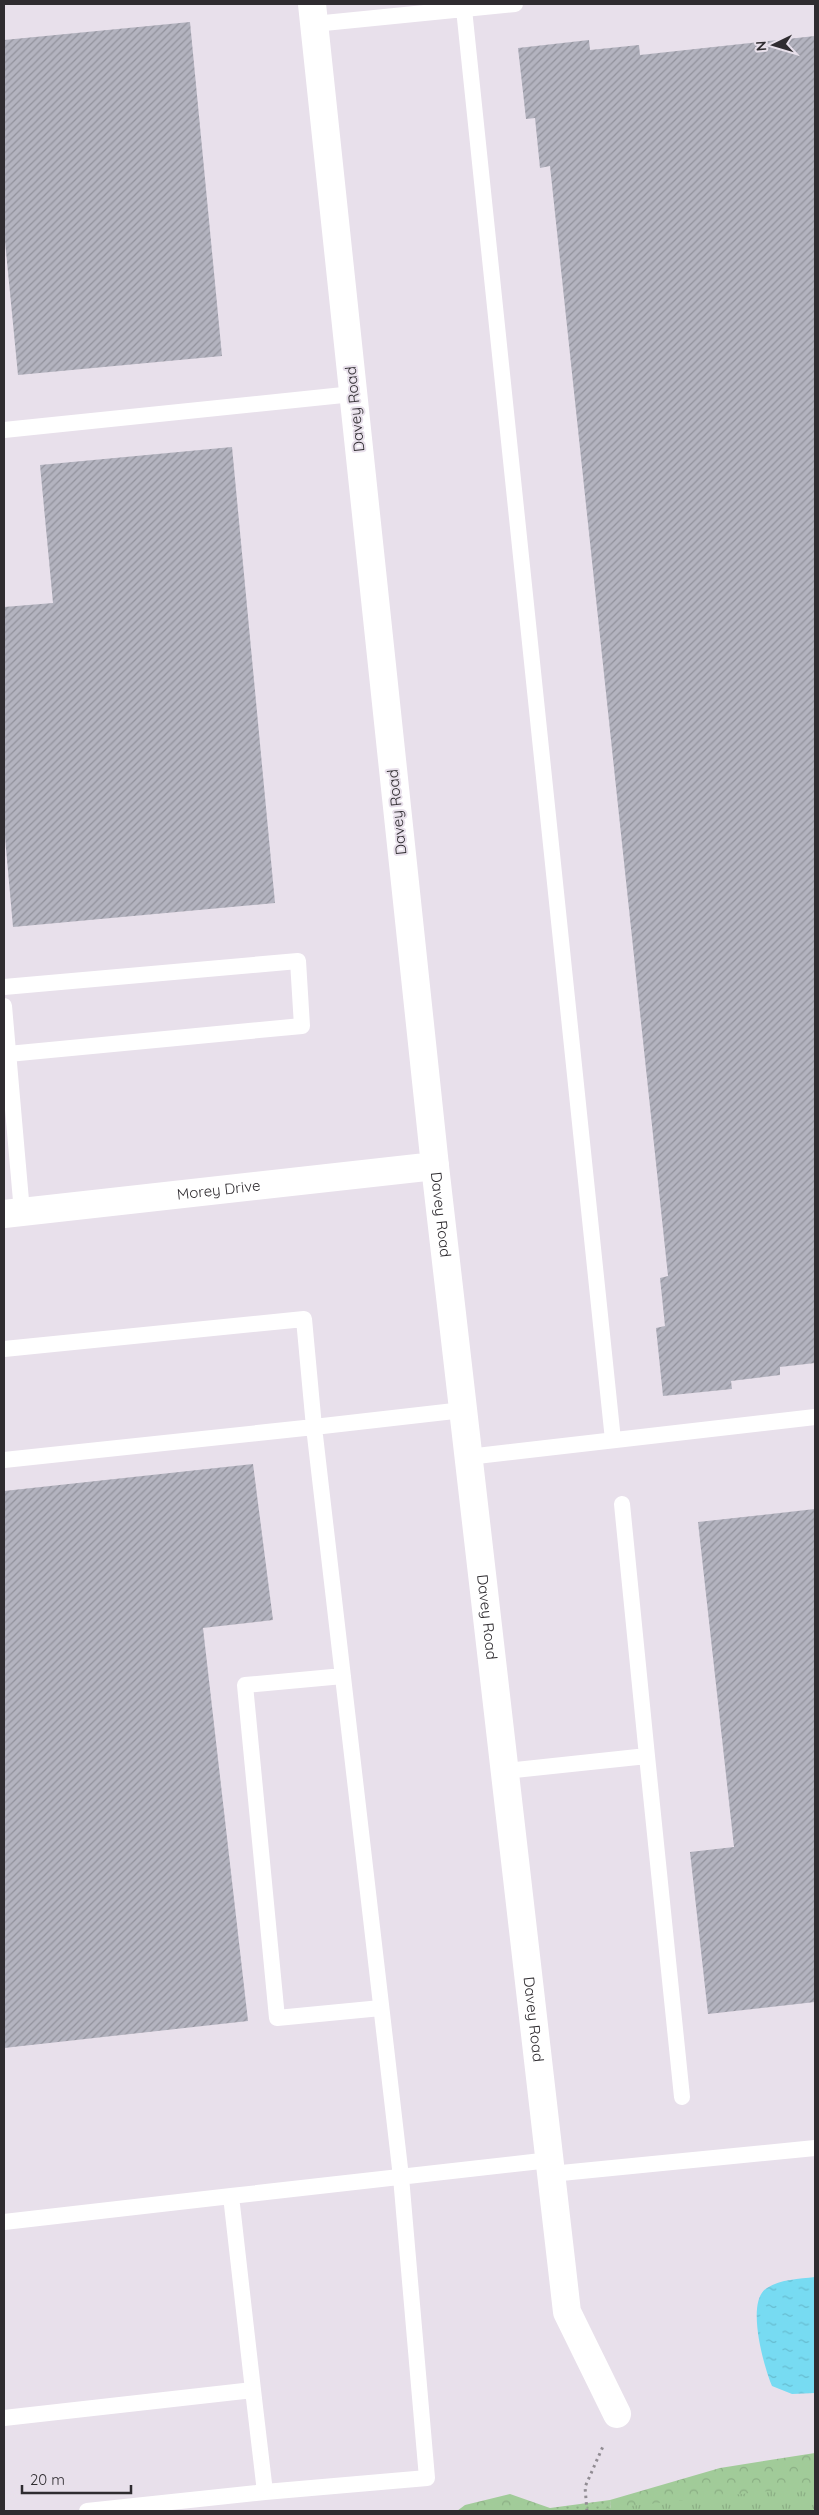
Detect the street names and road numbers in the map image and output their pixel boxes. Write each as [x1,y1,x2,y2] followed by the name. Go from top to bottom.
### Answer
[341,365,368,453] street label: Davey Road
[383,768,410,856] street label: Davey Road
[427,1171,455,1258] street label: Davey Road
[176,1175,261,1204] street label: Morey Drive
[473,1573,502,1661] street label: Davey Road
[519,1976,548,2063] street label: Davey Road

